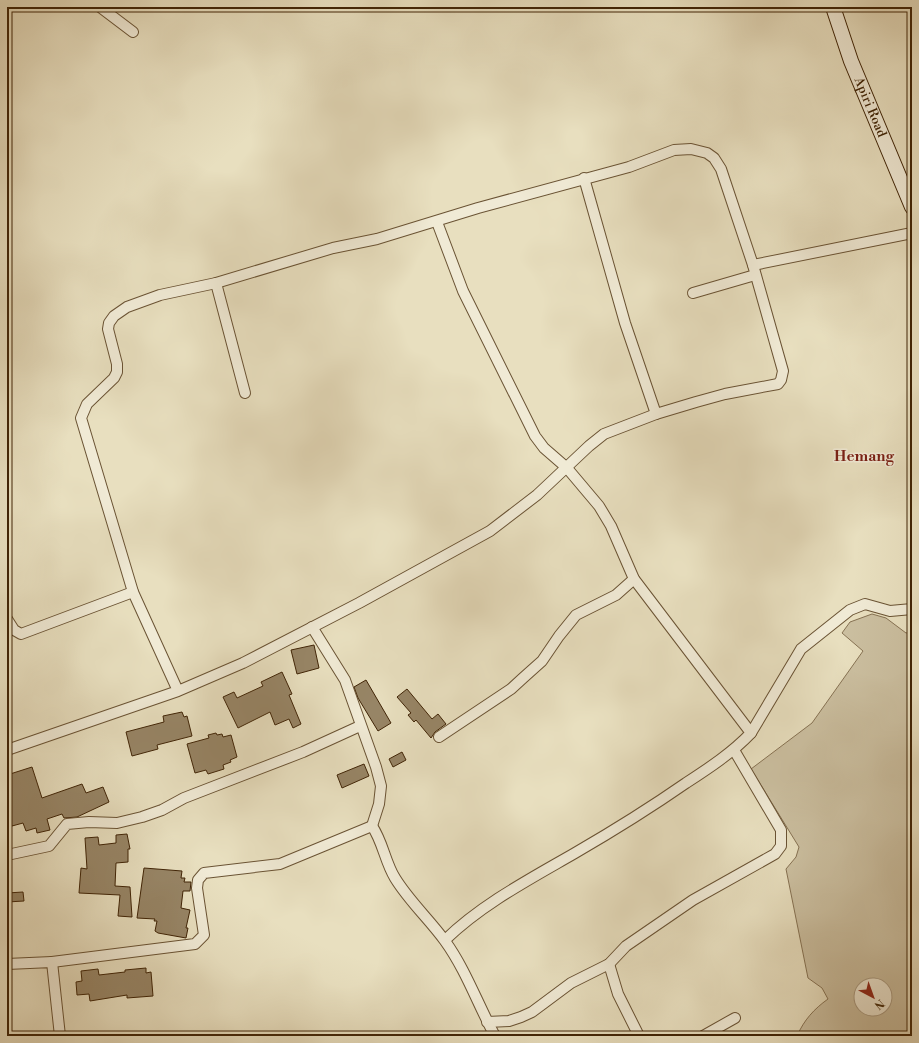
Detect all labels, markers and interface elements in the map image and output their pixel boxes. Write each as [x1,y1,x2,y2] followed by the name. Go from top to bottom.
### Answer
[850,74,890,140] street label: Apiri Road
[834,447,894,466] district label: Hemang
[853,977,893,1017] north arrow
[871,996,887,1012] text: N

